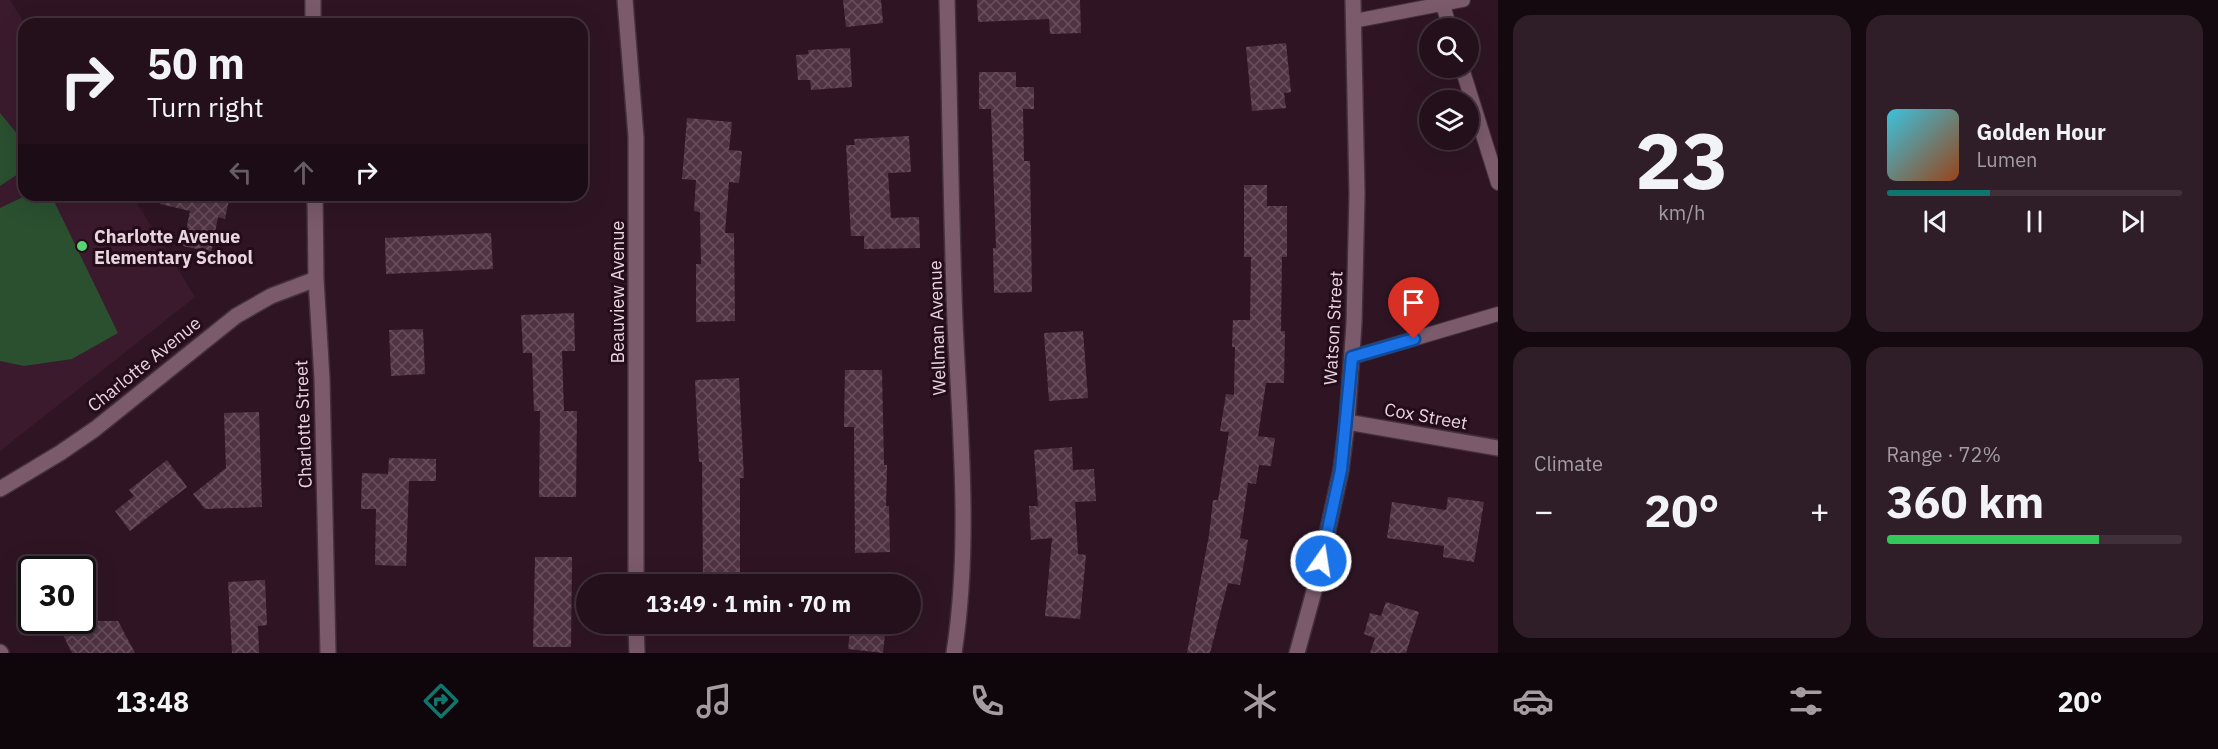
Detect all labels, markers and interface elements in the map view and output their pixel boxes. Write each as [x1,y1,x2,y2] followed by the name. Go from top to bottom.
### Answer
[1419,18,1479,150] map controls
[1419,18,1479,78] button: search
[147,36,245,91] text: 50 m
[48,42,126,120] icon: right
[147,89,264,124] text: Turn right
[1419,90,1479,150] button: layers
[1635,109,1729,210] text: 23
[1977,117,2106,146] text: Golden Hour
[1977,146,2037,173] text: Lumen
[224,156,257,189] icon: left
[287,156,320,189] icon: ahead
[350,156,383,189] icon: right
[1658,199,1705,226] text: km/h
[1919,205,1952,238] icon: previous
[2018,205,2051,238] icon: pause
[2116,205,2149,238] icon: next
[606,220,629,363] street label: Beauview Avenue
[94,225,253,269] place label: Charlotte Avenue Elementary School
[75,239,89,253] marker: Charlotte Avenue Elementary School
[923,260,951,396] street label: Wellman Avenue
[1319,270,1347,386] street label: Watson Street
[1388,277,1439,339] pin
[1397,286,1430,319] icon: arrive
[83,311,205,417] street label: Charlotte Avenue
[289,359,317,489] street label: Charlotte Street
[1383,397,1469,435] street label: Cox Street
[1887,441,2001,468] text: Range · 72%
[1534,450,1603,477] text: Climate
[1887,472,2044,530] text: 360 km
[1644,481,1719,539] text: 20°
[1534,489,1554,532] text: −
[1810,489,1830,532] text: +
[1289,529,1353,593] position arrow
[18,556,96,634] speed limit sign: 30
[646,589,851,618] text: 13:49 · 1 min · 70 m
[420,680,462,722] icon: directions
[693,680,735,722] icon: music
[966,680,1008,722] icon: phone
[1239,680,1281,722] icon: climate
[1512,680,1554,722] icon: car
[1785,680,1827,722] icon: filters
[115,684,189,719] text: 13:48
[2057,684,2102,719] text: 20°

